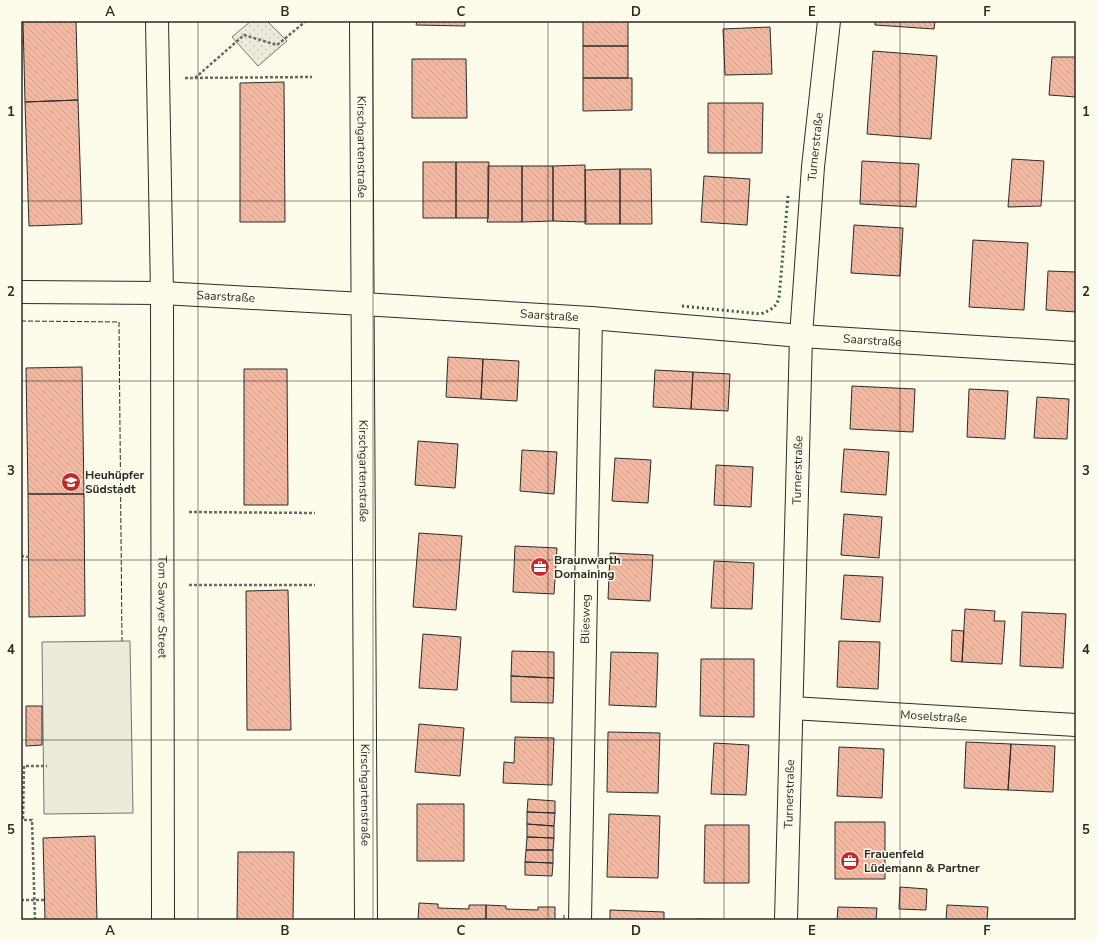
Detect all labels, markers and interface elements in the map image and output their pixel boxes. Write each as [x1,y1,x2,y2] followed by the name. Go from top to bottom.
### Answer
[105,3,115,21] text: A
[281,3,290,21] text: B
[457,3,466,21] text: C
[631,3,641,21] text: D
[808,3,816,21] text: E
[983,3,991,21] text: F
[353,96,370,198] street label: Kirschgartenstraße
[7,103,15,121] text: 1
[1082,103,1090,121] text: 1
[804,111,827,182] street label: Turnerstraße
[7,283,15,301] text: 2
[1082,283,1090,301] text: 2
[196,287,256,306] street label: Saarstraße
[520,306,579,325] street label: Saarstraße
[843,331,902,350] street label: Saarstraße
[355,420,372,522] street label: Kirschgartenstraße
[789,435,806,505] street label: Turnerstraße
[7,462,15,480] text: 3
[1082,462,1090,480] text: 3
[85,467,145,497] place label: Heuhüpfer Südstadt
[60,471,82,493] school or university icon: Heuhüpfer Südstadt
[554,552,621,582] place label: Braunwarth Domaining
[154,555,171,659] street label: Tom Sawyer Street
[529,556,551,578] office icon: Braunwarth Domaining
[577,594,594,644] street label: Bliesweg
[7,641,15,659] text: 4
[1082,641,1090,659] text: 4
[900,706,968,726] street label: Moselstraße
[357,744,374,846] street label: Kirschgartenstraße
[780,759,798,829] street label: Turnerstraße
[7,821,15,839] text: 5
[1082,821,1090,839] text: 5
[864,846,980,876] place label: Frauenfeld Lüdemann & Partner
[839,850,861,872] office icon: Frauenfeld Lüdemann & Partner
[105,922,115,940] text: A
[281,922,290,940] text: B
[457,922,466,940] text: C
[631,922,641,940] text: D
[808,922,816,940] text: E
[983,922,991,940] text: F

